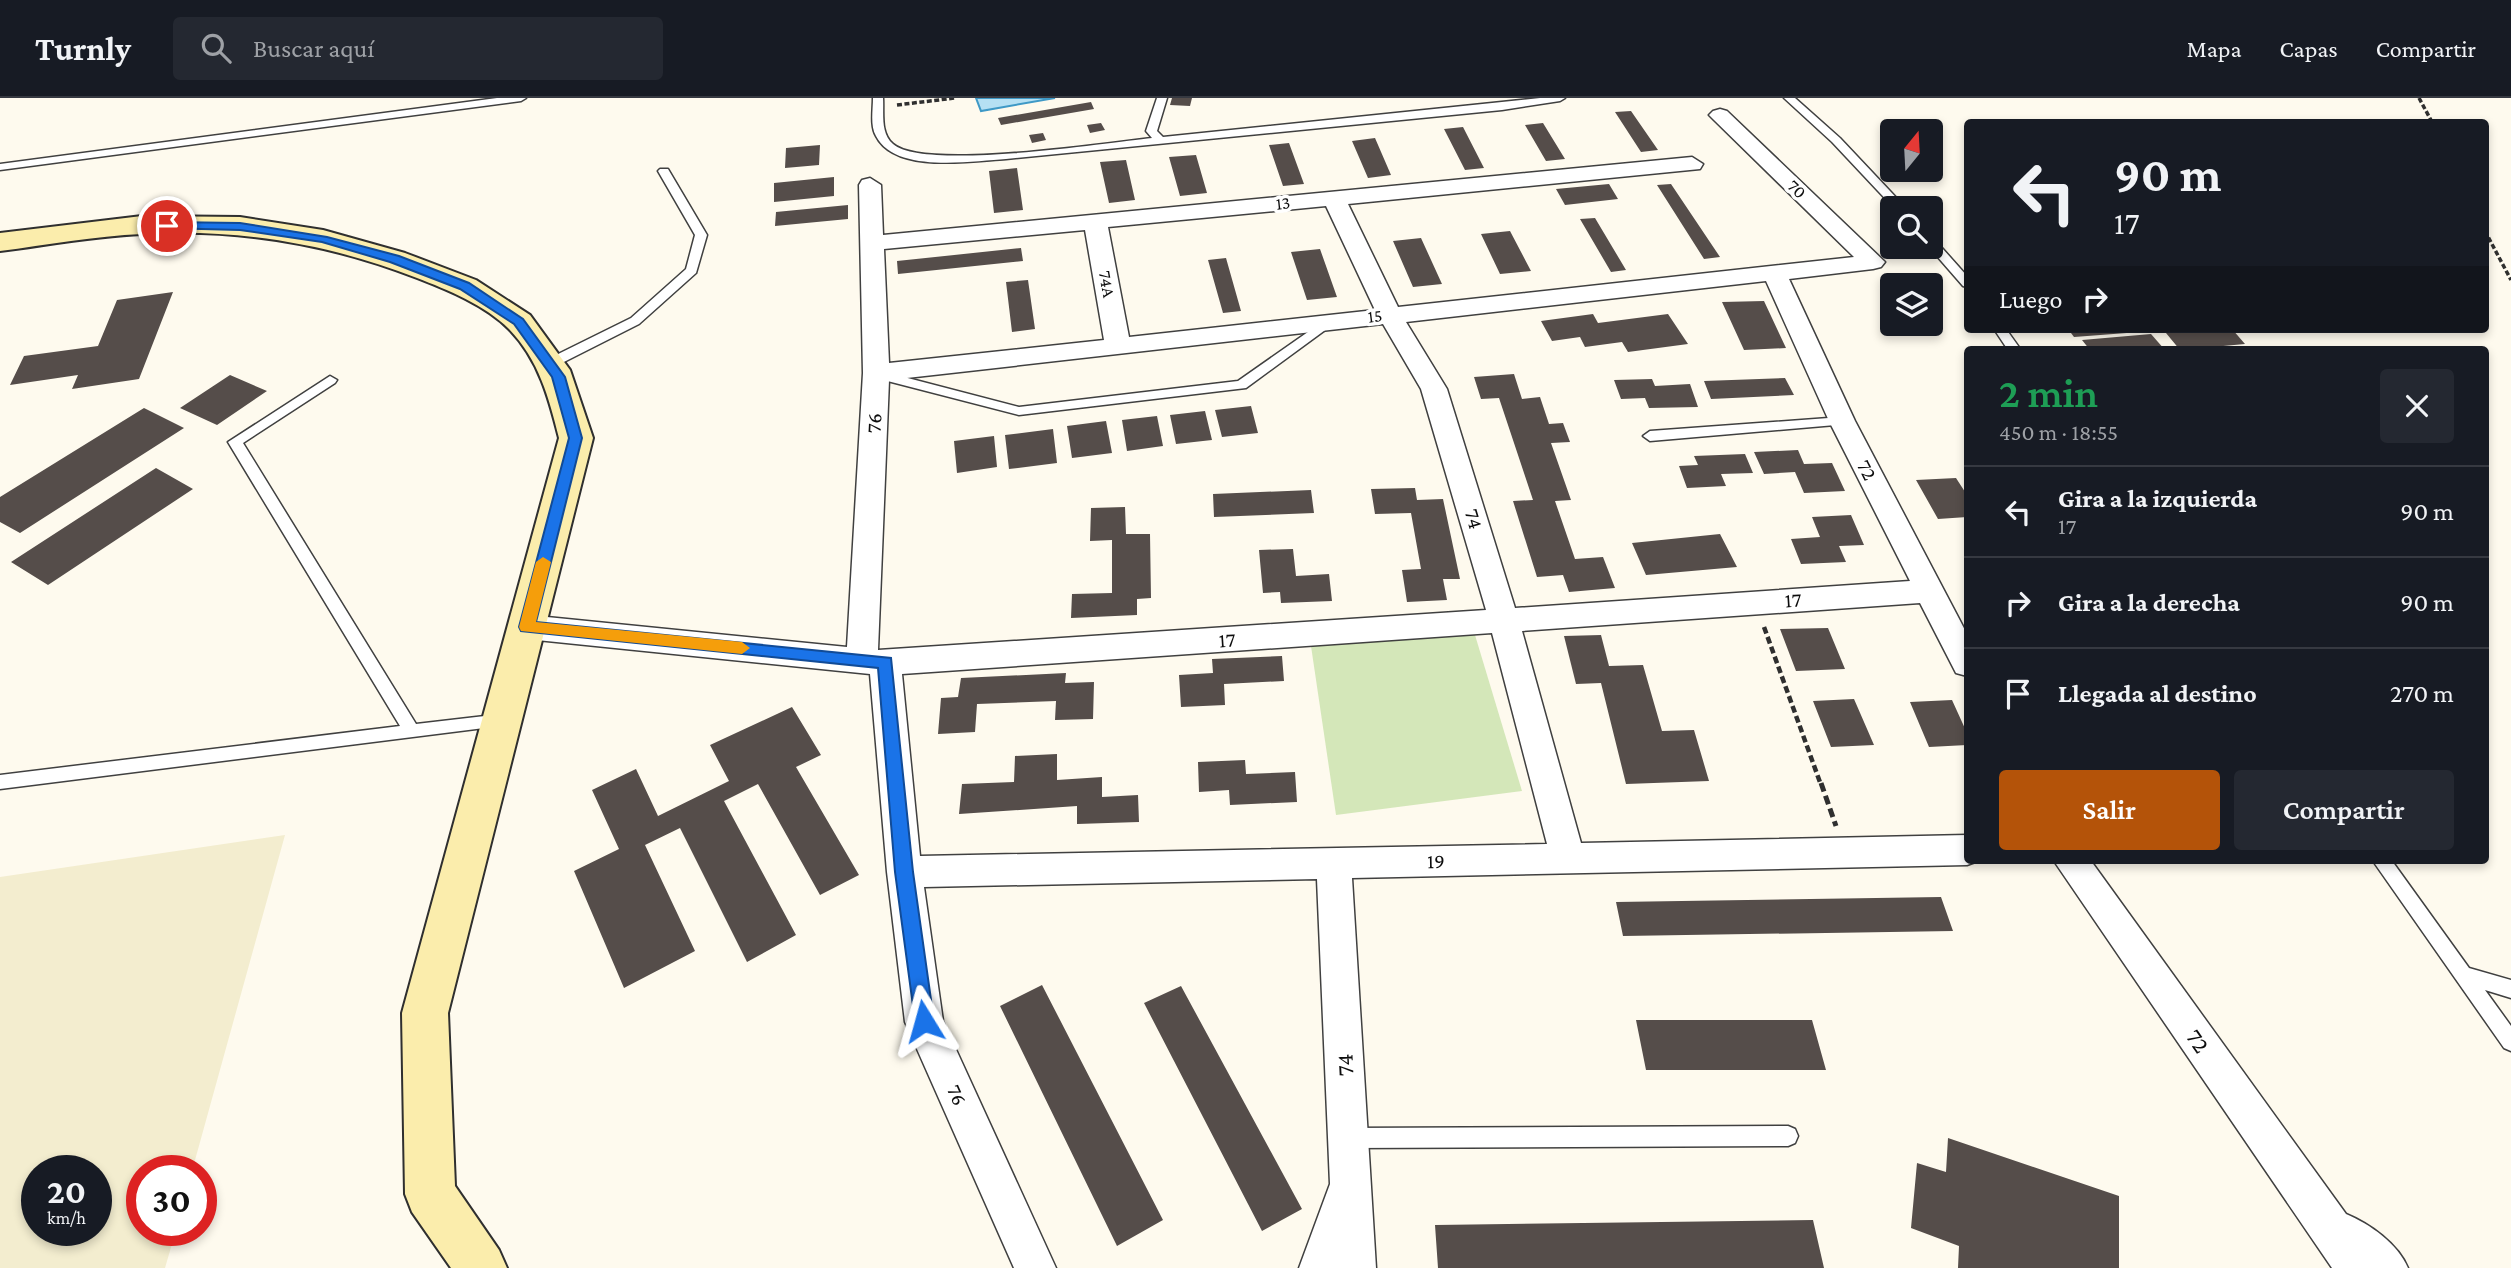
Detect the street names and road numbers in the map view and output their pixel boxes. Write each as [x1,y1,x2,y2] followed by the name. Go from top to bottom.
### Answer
[1784,175,1810,203] street label: 70
[1275,192,1291,214] street label: 13
[1095,269,1119,300] street label: 74A
[1367,305,1383,327] street label: 15
[861,412,887,434] street label: 76
[1852,456,1882,484] street label: 72
[1460,506,1488,532] street label: 74
[1784,587,1802,613] street label: 17
[1218,627,1236,653] street label: 17
[1427,849,1445,873] street label: 19
[2181,1024,2216,1058] street label: 72
[1330,1053,1359,1077] street label: 74
[942,1081,972,1109] street label: 76

